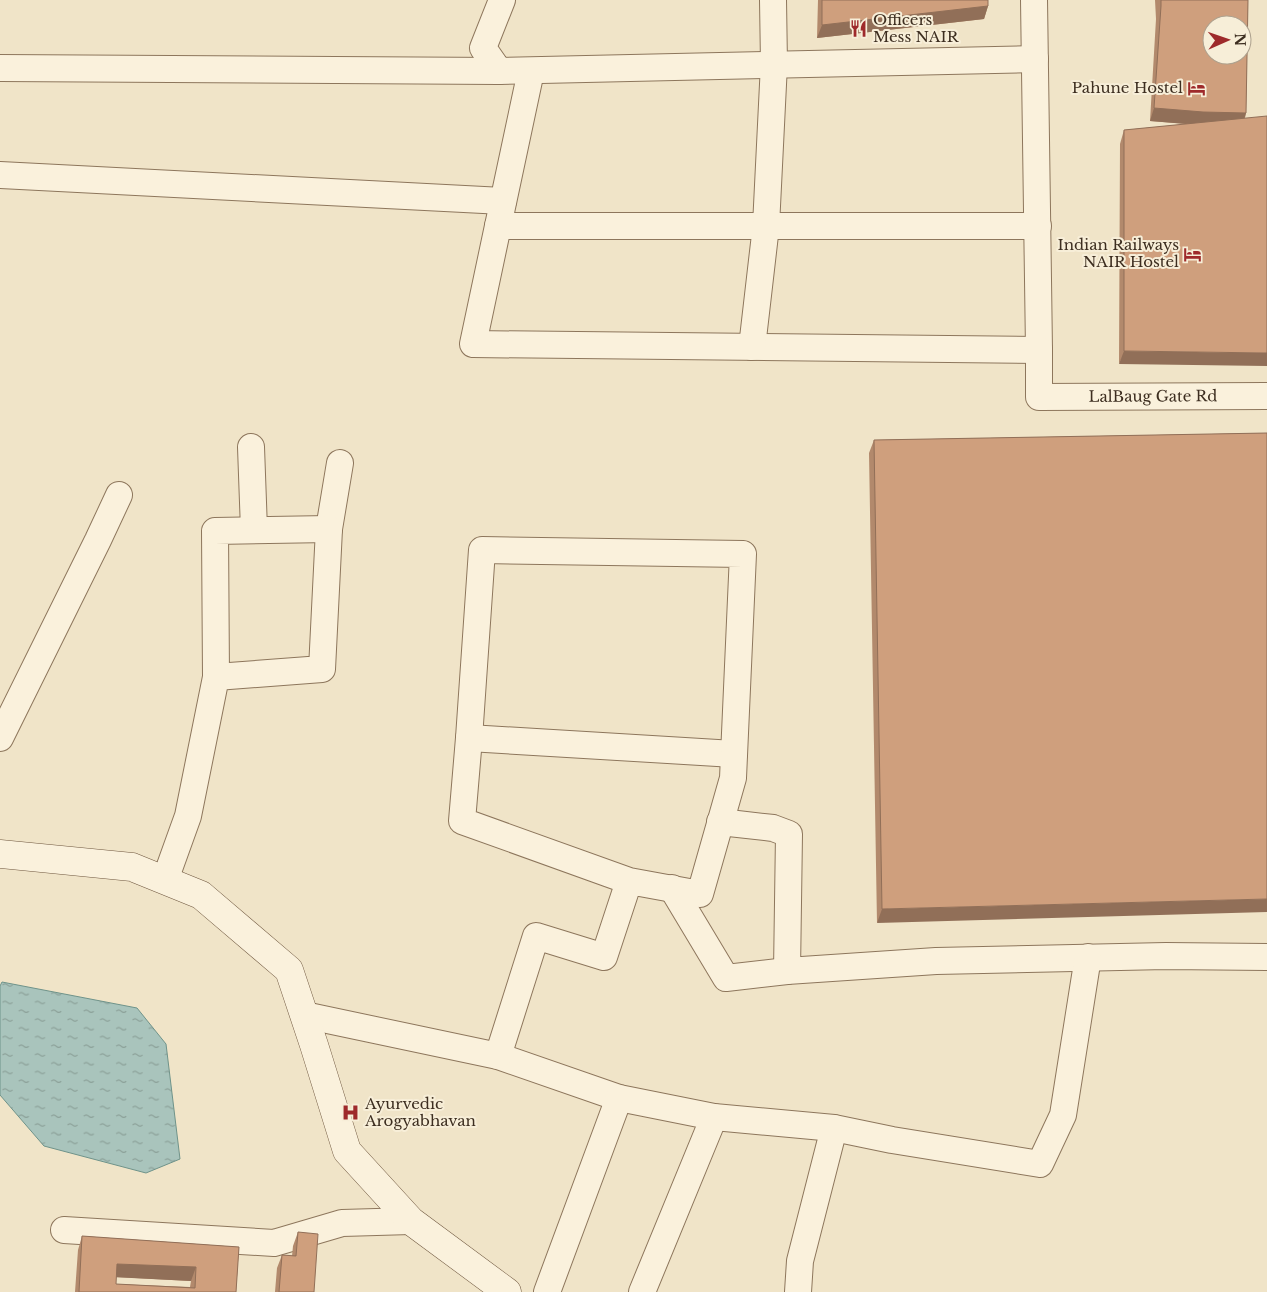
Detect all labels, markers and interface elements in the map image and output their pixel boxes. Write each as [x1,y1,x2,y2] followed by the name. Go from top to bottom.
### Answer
[873,10,960,46] place label: Officers Mess NAIR
[1202,15,1252,65] north arrow
[849,19,869,39] restaurant icon: Officers Mess NAIR
[1231,33,1249,46] text: N
[1072,78,1183,97] place label: Pahune Hostel
[1187,78,1207,98] hotel icon: Pahune Hostel
[1057,235,1179,271] place label: Indian Railways NAIR Hostel
[1183,244,1203,264] hotel icon: Indian Railways NAIR Hostel
[1088,386,1217,406] street label: LalBaug Gate Rd
[364,1094,476,1130] place label: Ayurvedic Arogyabhavan
[341,1103,361,1123] hospital icon: Ayurvedic Arogyabhavan

